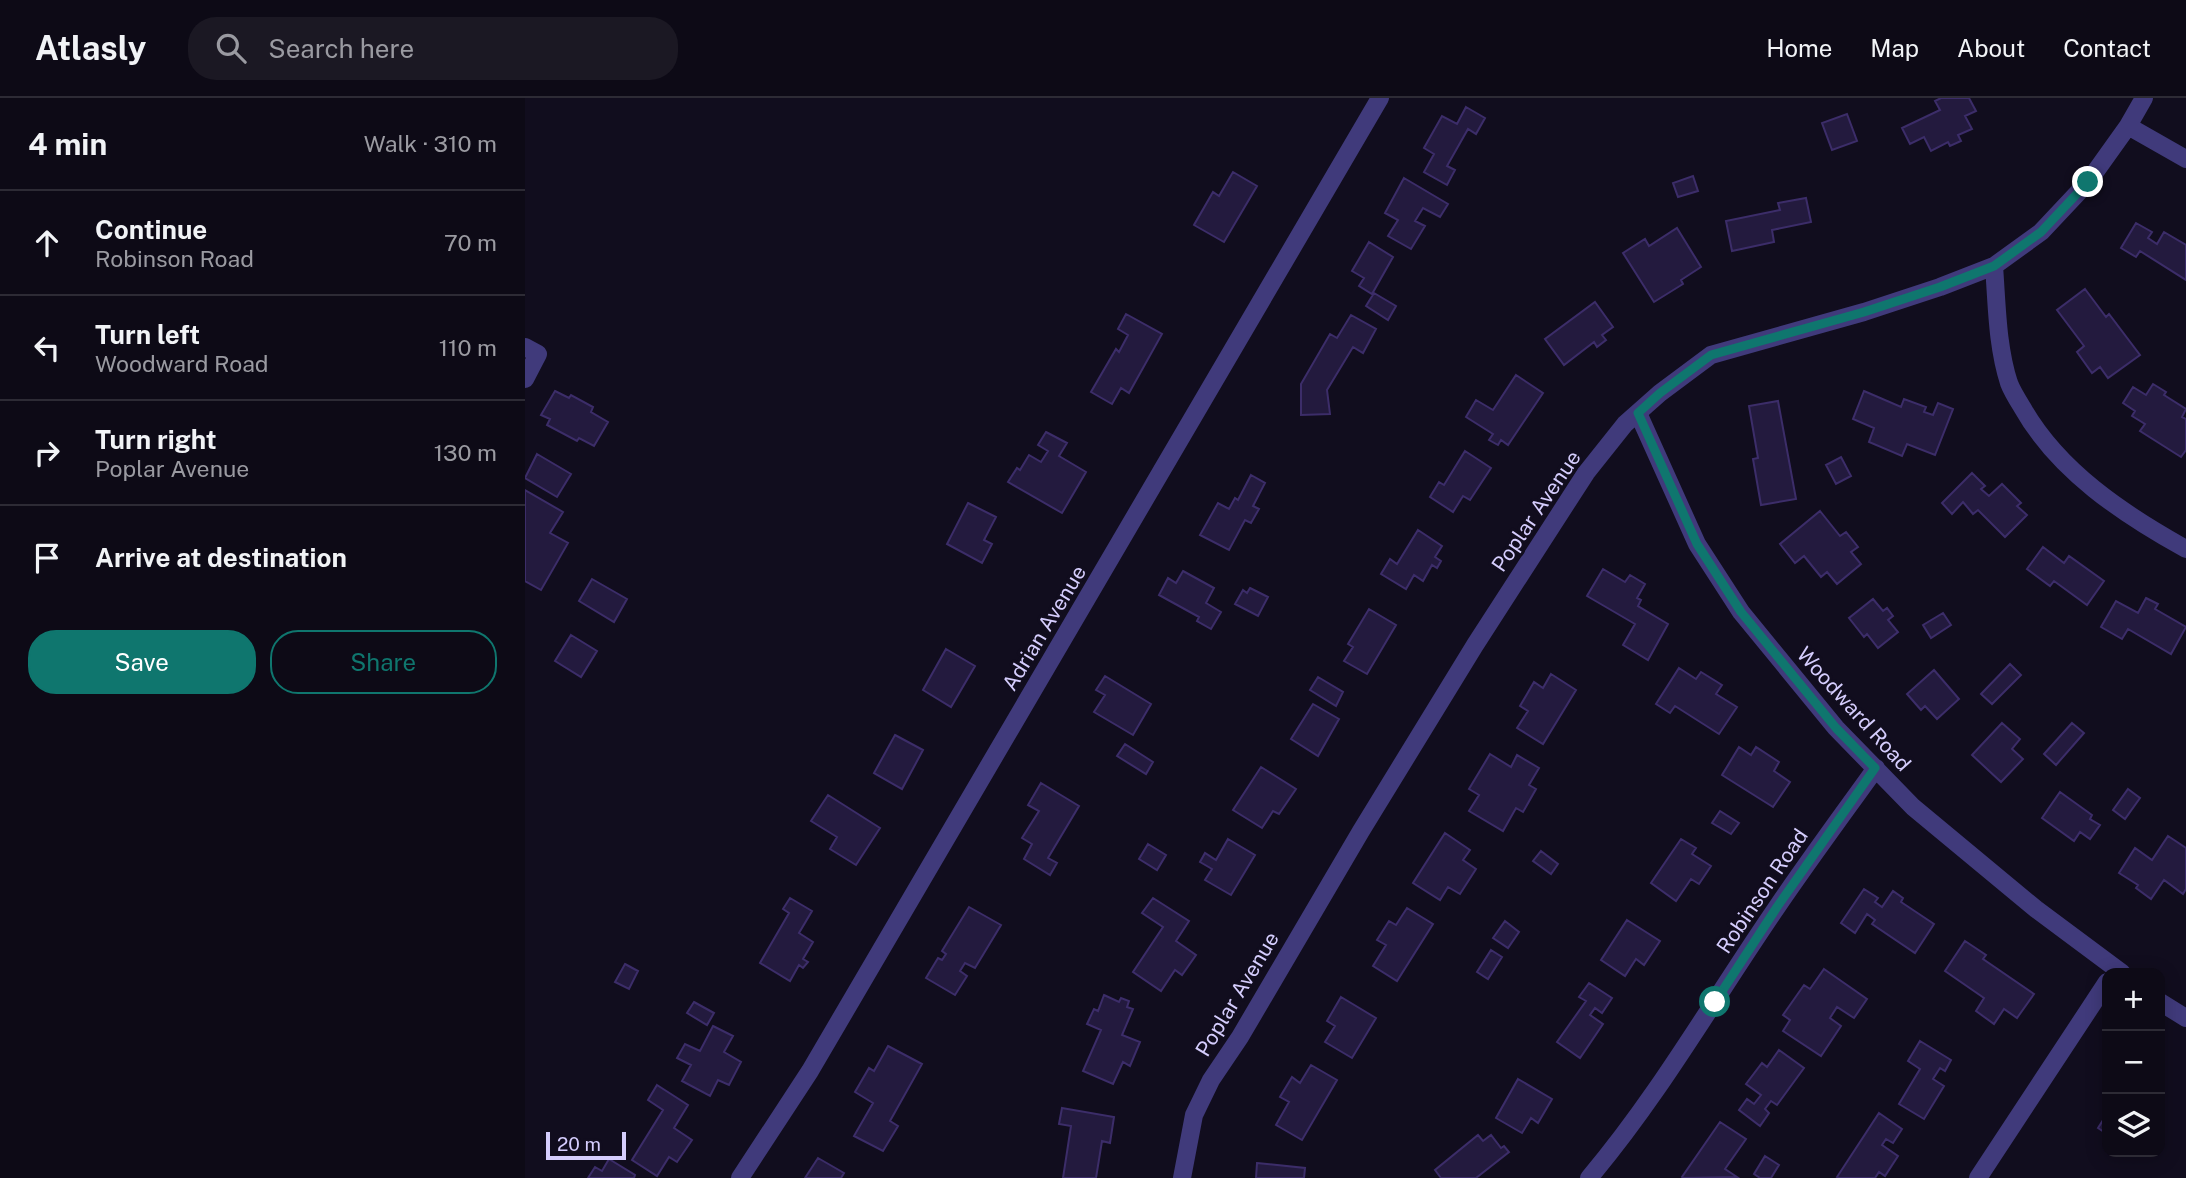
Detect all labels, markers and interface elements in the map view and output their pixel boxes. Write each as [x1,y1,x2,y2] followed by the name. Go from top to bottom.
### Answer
[188,17,678,80] search box
[35,29,146,67] text: Atlasly
[212,29,250,67] icon: search
[268,33,414,64] text: Search here
[1766,34,1832,62] text: Home
[1870,34,1919,62] text: Map
[1957,34,2025,62] text: About
[2063,34,2151,62] text: Contact
[28,126,107,162] text: 4 min
[364,130,497,157] text: Walk · 310 m
[2072,166,2103,197] route end
[95,214,207,245] text: Continue
[28,224,66,262] icon: ahead
[444,229,497,256] text: 70 m
[95,245,254,272] text: Robinson Road
[95,319,200,350] text: Turn left
[28,329,66,367] icon: left
[439,334,497,361] text: 110 m
[95,350,269,377] text: Woodward Road
[95,424,217,455] text: Turn right
[28,434,66,472] icon: right
[434,439,497,466] text: 130 m
[1486,446,1586,576] street label: Poplar Avenue
[95,455,249,482] text: Poplar Avenue
[28,539,66,577] icon: arrive
[95,542,347,573] text: Arrive at destination
[997,561,1091,695] street label: Adrian Avenue
[28,630,256,694] button: Save
[270,630,497,694] button: Share
[1792,642,1916,776] street label: Woodward Road
[1711,824,1813,958] street label: Robinson Road
[1190,927,1284,1061] street label: Poplar Avenue
[2102,968,2165,1157] map controls
[2102,968,2165,1031] button: +
[1699,986,1730,1017] route start
[2102,1031,2165,1094] button: −
[2102,1094,2165,1157] button: layers
[546,1129,627,1161] scale bar
[557,1133,601,1155] text: 20 m

